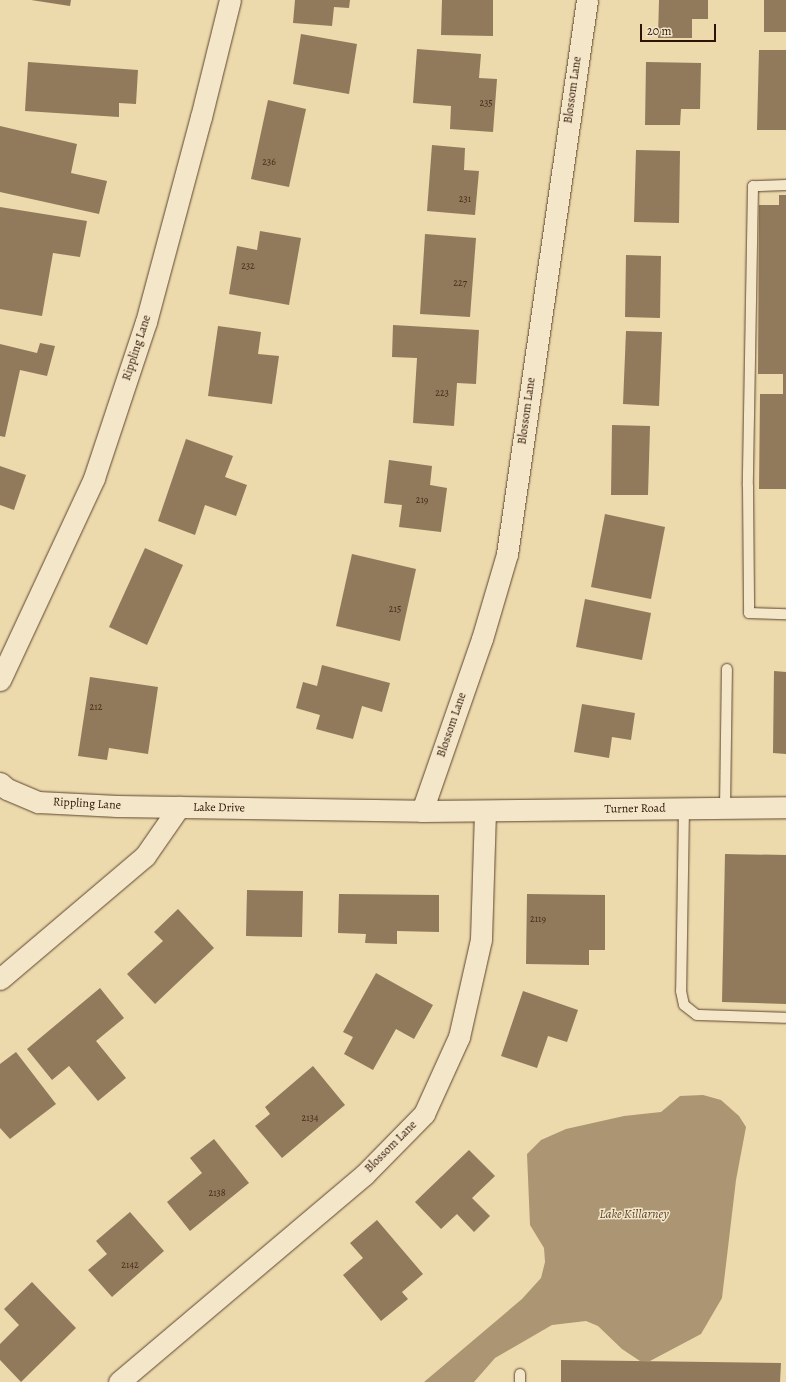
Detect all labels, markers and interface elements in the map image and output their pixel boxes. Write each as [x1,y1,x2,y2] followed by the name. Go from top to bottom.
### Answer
[642,16,718,42] scale bar
[647,23,671,39] text: 20 m
[561,55,585,125] street label: Blossom Lane
[479,97,493,109] house number: 235
[262,156,276,168] house number: 236
[459,193,471,205] house number: 231
[241,260,255,272] house number: 232
[453,277,467,289] house number: 227
[120,313,154,383] street label: Rippling Lane
[515,376,539,446] street label: Blossom Lane
[435,387,449,399] house number: 223
[416,494,428,506] house number: 219
[389,603,401,615] house number: 215
[434,691,470,759] street label: Blossom Lane
[90,701,102,713] house number: 212
[53,795,121,813] street label: Rippling Lane
[193,800,245,816] street label: Lake Drive
[604,801,666,817] street label: Turner Road
[530,913,546,925] house number: 2119
[302,1112,318,1124] house number: 2134
[362,1118,420,1176] street label: Blossom Lane
[208,1187,226,1199] house number: 2138
[599,1206,669,1222] water label: Lake Killarney
[121,1259,139,1271] house number: 2142

